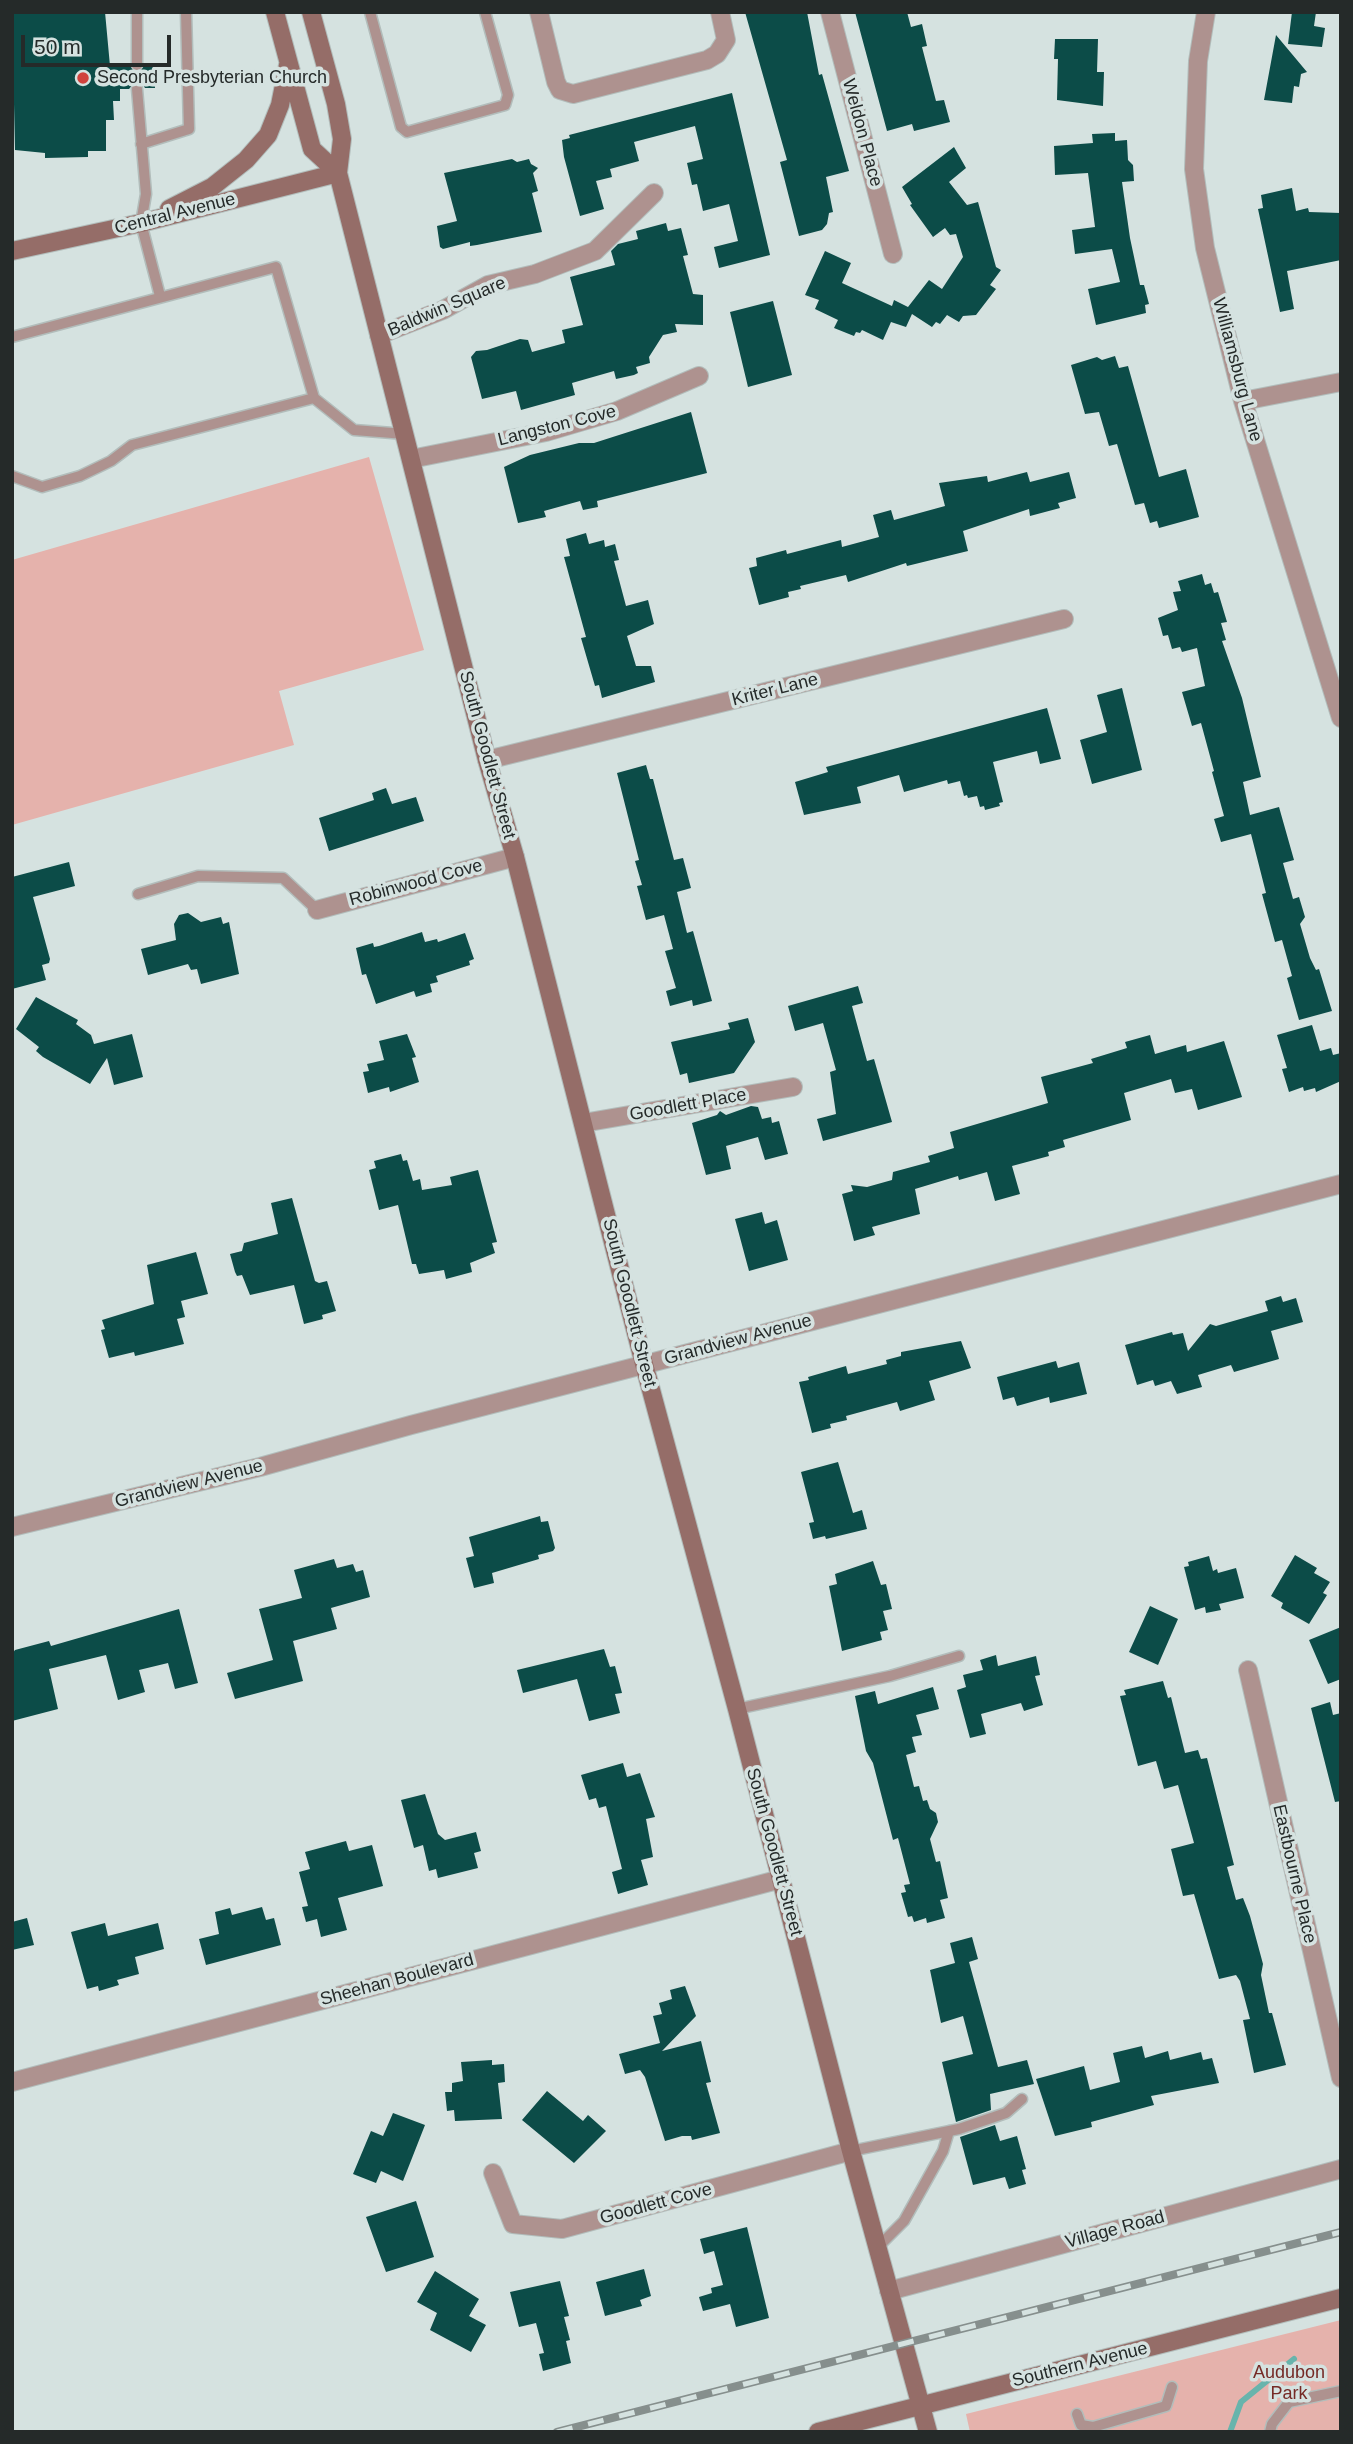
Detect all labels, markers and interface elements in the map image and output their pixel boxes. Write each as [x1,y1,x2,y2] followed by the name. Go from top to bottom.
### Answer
[24,21,175,65] scale bar
[34,35,81,58] text: 50 m
[97,67,327,89] place label: Second Presbyterian Church
[75,70,91,86] marker: Second Presbyterian Church
[837,77,887,189] street label: Weldon Place
[112,189,238,239] street label: Central Avenue
[385,272,509,342] street label: Baldwin Square
[1207,296,1267,444] street label: Williamsburg Lane
[496,401,618,451] street label: Langston Cove
[454,669,520,841] street label: South Goodlett Street
[730,669,820,711] street label: Kriter Lane
[347,855,485,911] street label: Robinwood Cove
[628,1084,748,1126] street label: Goodlett Place
[598,1216,660,1390] street label: South Goodlett Street
[662,1310,814,1370] street label: Grandview Avenue
[113,1455,265,1513] street label: Grandview Avenue
[741,1766,807,1938] street label: South Goodlett Street
[1267,1802,1321,1946] street label: Eastbourne Place
[318,1949,476,2011] street label: Sheehan Boulevard
[598,2179,714,2229] street label: Goodlett Cove
[1063,2206,1167,2254] street label: Village Road
[1010,2338,1150,2392] street label: Southern Avenue
[1253,2362,1325,2404] park label: Audubon Park

